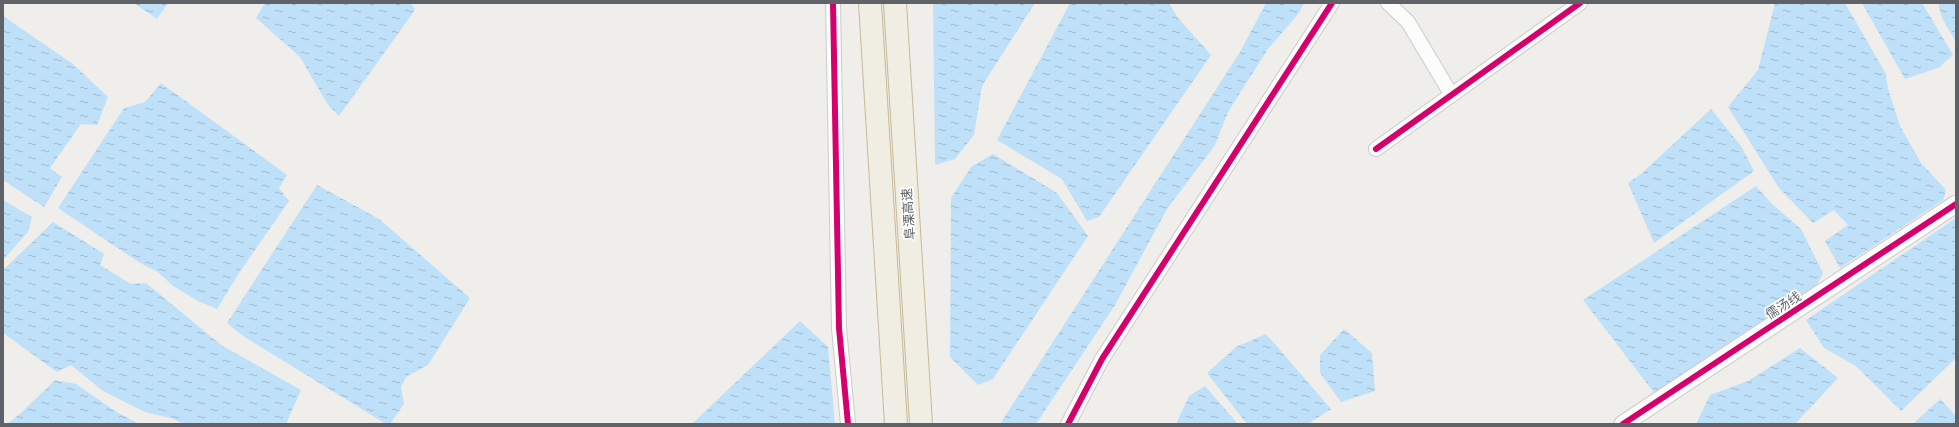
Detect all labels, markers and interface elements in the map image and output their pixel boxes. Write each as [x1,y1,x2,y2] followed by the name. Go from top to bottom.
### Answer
[898,187,919,241] street label: 阜溧高速
[1762,288,1804,323] street label: 儒汤线

